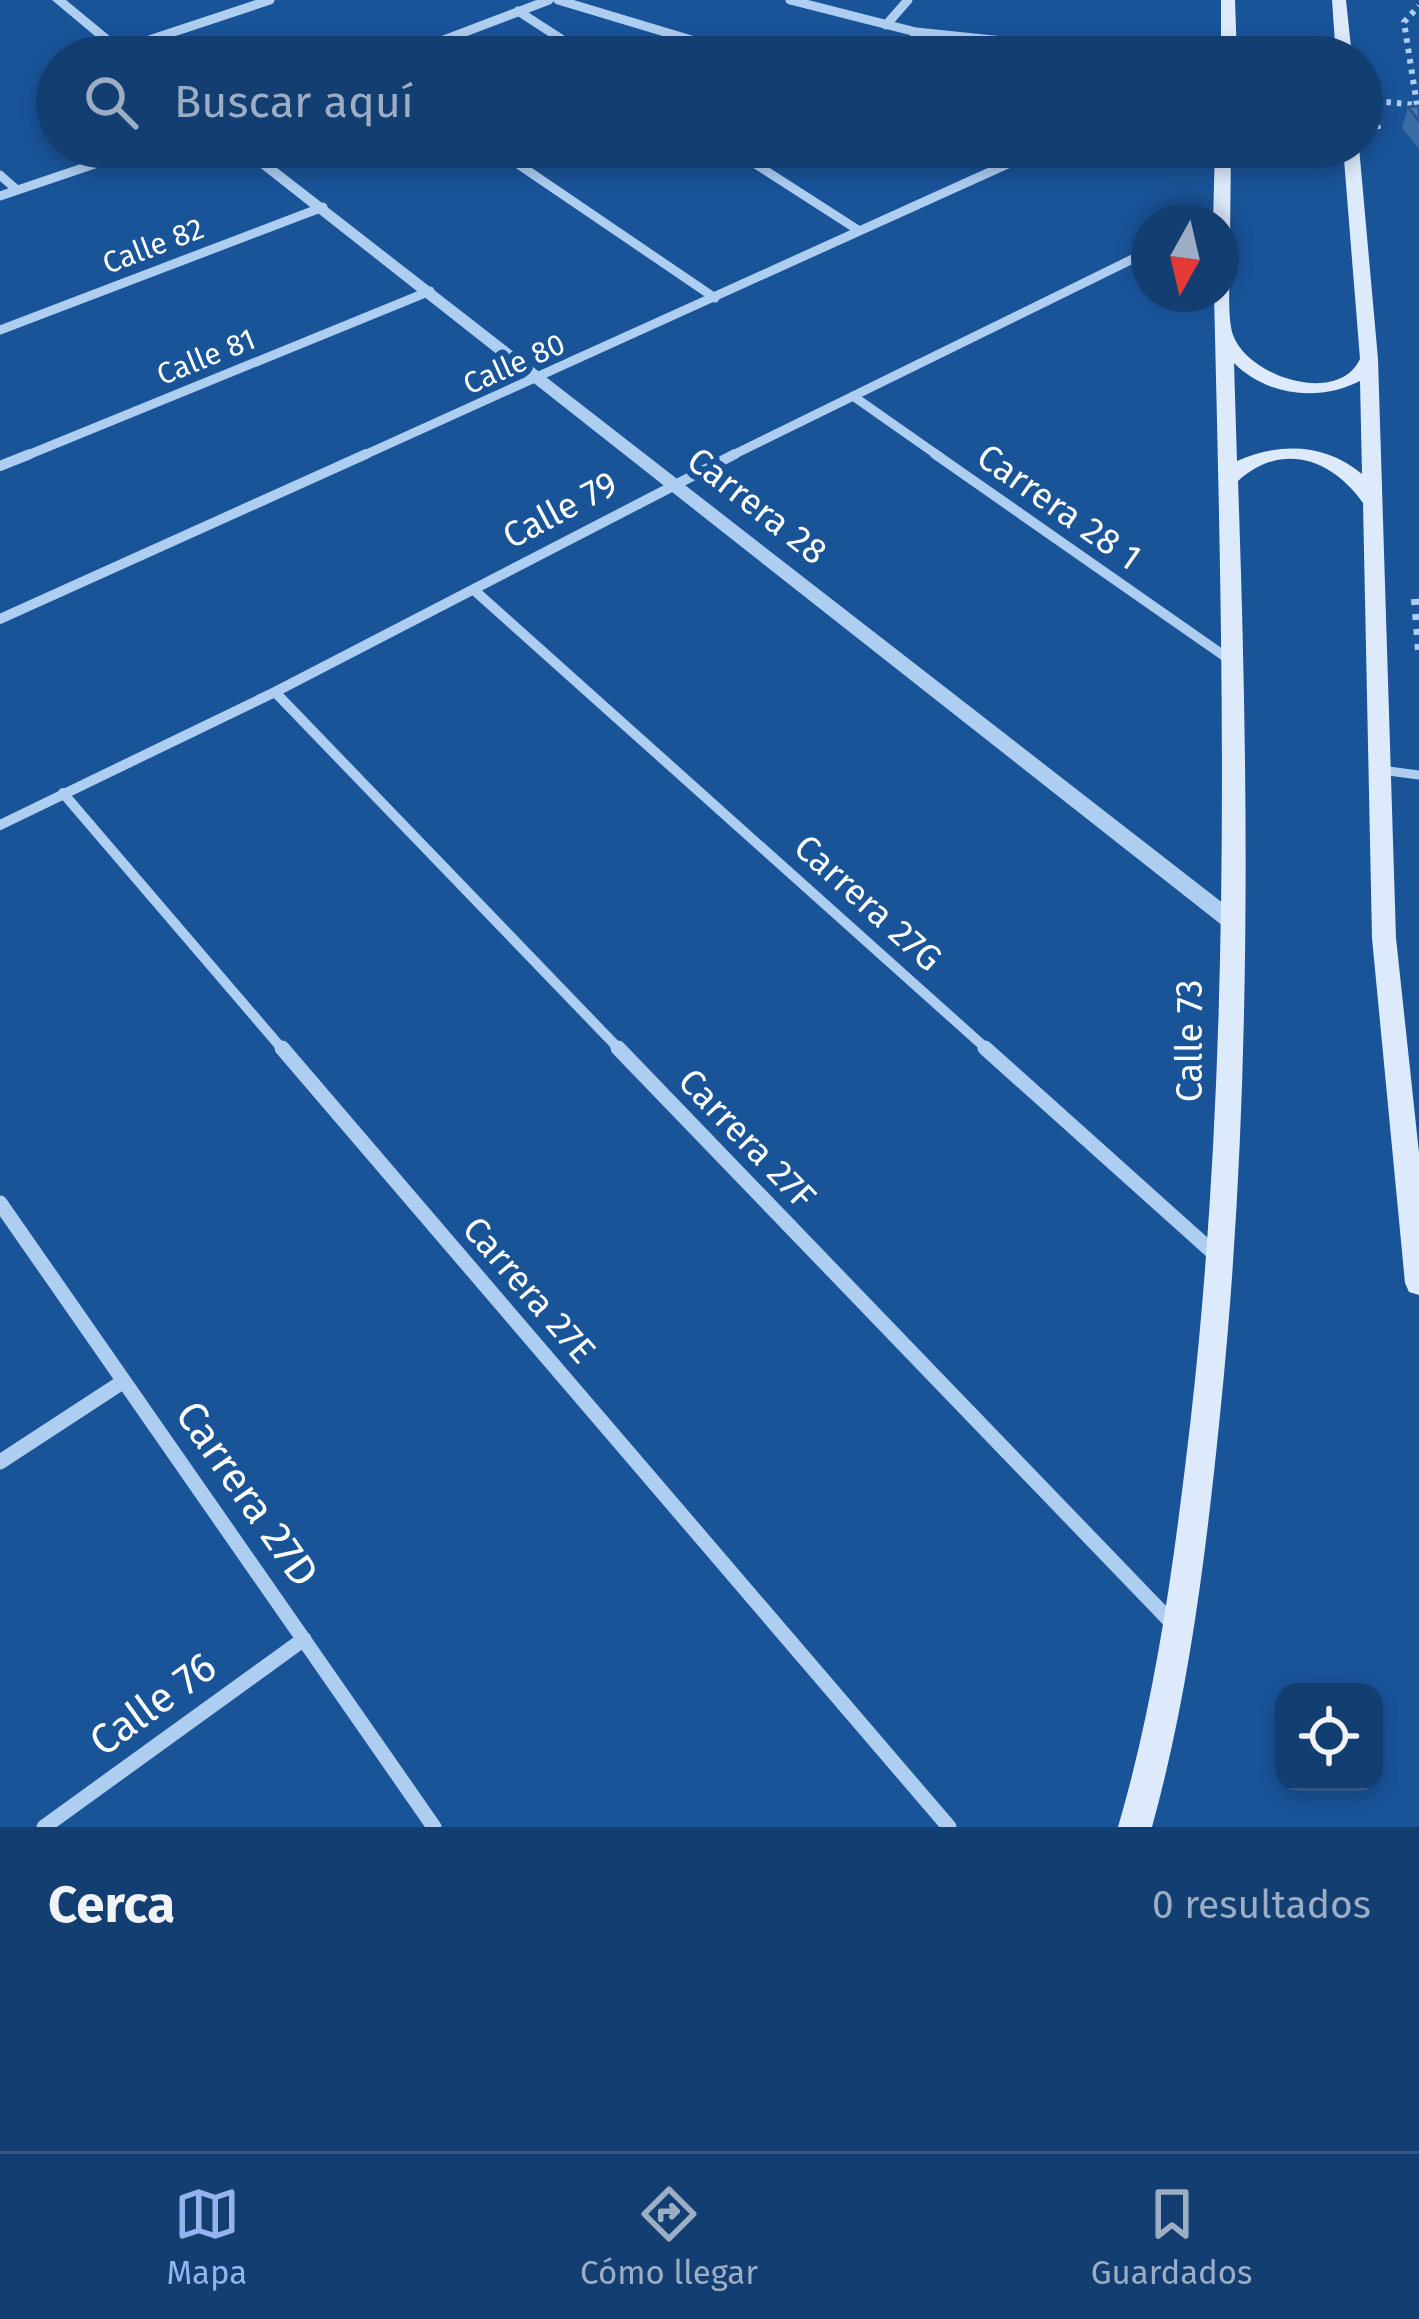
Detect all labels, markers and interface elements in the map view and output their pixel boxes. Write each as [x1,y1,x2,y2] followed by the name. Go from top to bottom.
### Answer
[36,36,1383,168] search box
[78,69,144,135] icon: search
[174,75,414,129] text: Buscar aquí
[1131,204,1239,312] north arrow
[97,210,209,282] street label: Calle 82
[152,321,260,393] street label: Calle 81
[458,326,570,402] street label: Calle 80
[968,434,1150,580] street label: Carrera 28 1
[678,438,836,574] street label: Carrera 28
[495,462,625,558] street label: Calle 79
[785,825,951,981] street label: Carrera 27G
[1168,980,1212,1102] street label: Calle 73
[669,1059,825,1219] street label: Carrera 27F
[453,1208,605,1372] street label: Carrera 27E
[165,1392,329,1596] street label: Carrera 27D
[80,1641,226,1767] street label: Calle 76
[1275,1683,1383,1791] map controls
[1275,1683,1383,1791] button: locate
[48,1874,175,1936] text: Cerca
[1152,1882,1371,1928] text: 0 resultados
[166,2181,247,2293] tab: Mapa
[580,2181,758,2293] tab: Cómo llegar
[1091,2181,1253,2293] tab: Guardados

